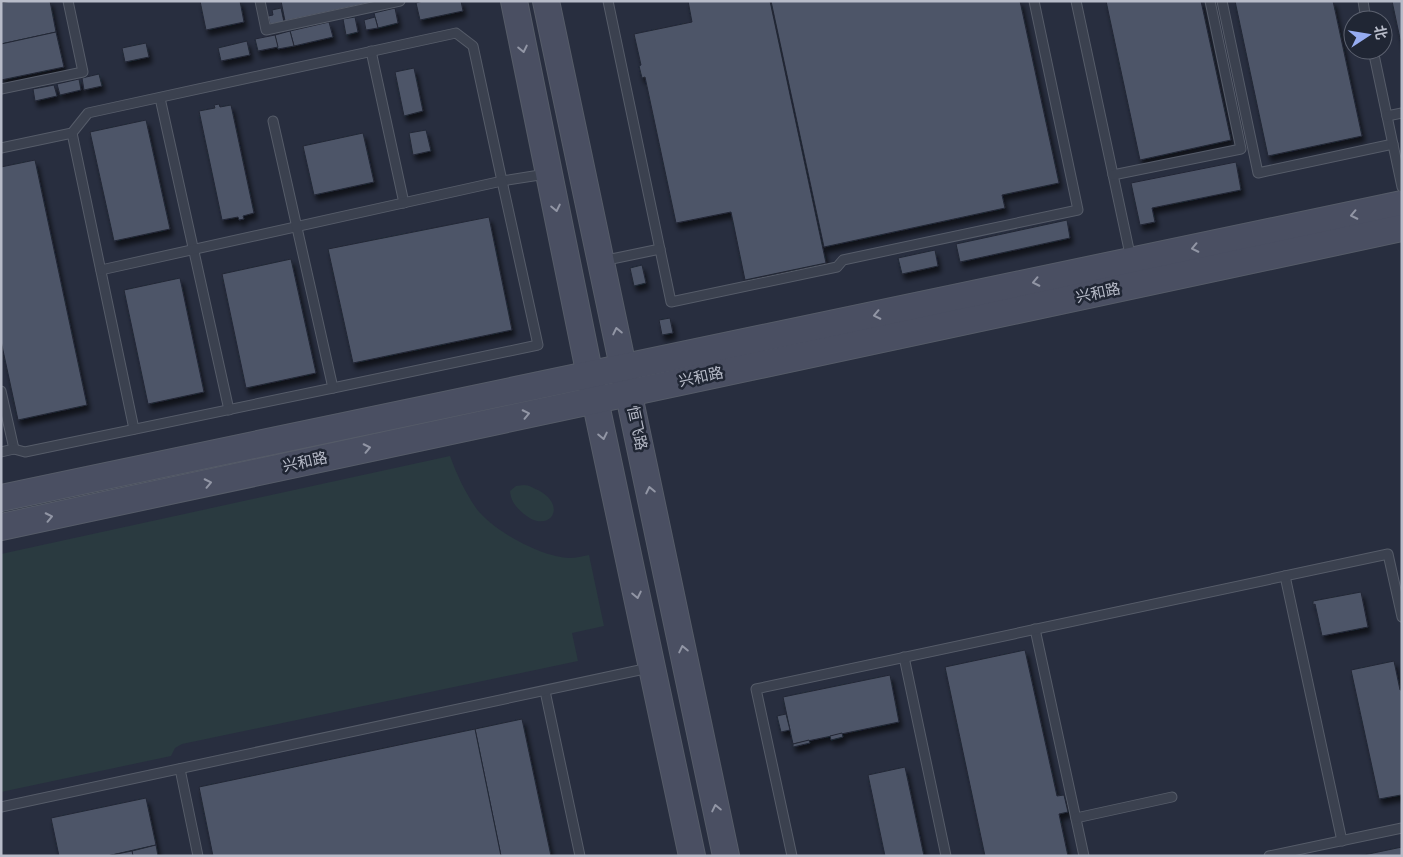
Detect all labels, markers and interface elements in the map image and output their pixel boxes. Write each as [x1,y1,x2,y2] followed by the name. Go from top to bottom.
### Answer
[1343,10,1393,60] north arrow
[1371,24,1390,41] text: 北
[518,45,528,53] one-way arrow
[550,204,561,213] one-way arrow
[1350,209,1358,219] one-way arrow
[1191,242,1199,253] one-way arrow
[1032,276,1040,286] one-way arrow
[1074,280,1122,306] street label: 兴和路
[873,309,881,320] one-way arrow
[612,326,622,335] one-way arrow
[677,364,725,390] street label: 兴和路
[624,404,650,452] street label: 恒飞路
[521,410,530,420] one-way arrow
[597,432,608,440] one-way arrow
[362,444,371,454] one-way arrow
[281,449,329,475] street label: 兴和路
[203,478,212,488] one-way arrow
[645,485,656,494] one-way arrow
[44,512,53,522] one-way arrow
[631,590,641,599] one-way arrow
[678,645,689,653] one-way arrow
[711,804,722,812] one-way arrow

